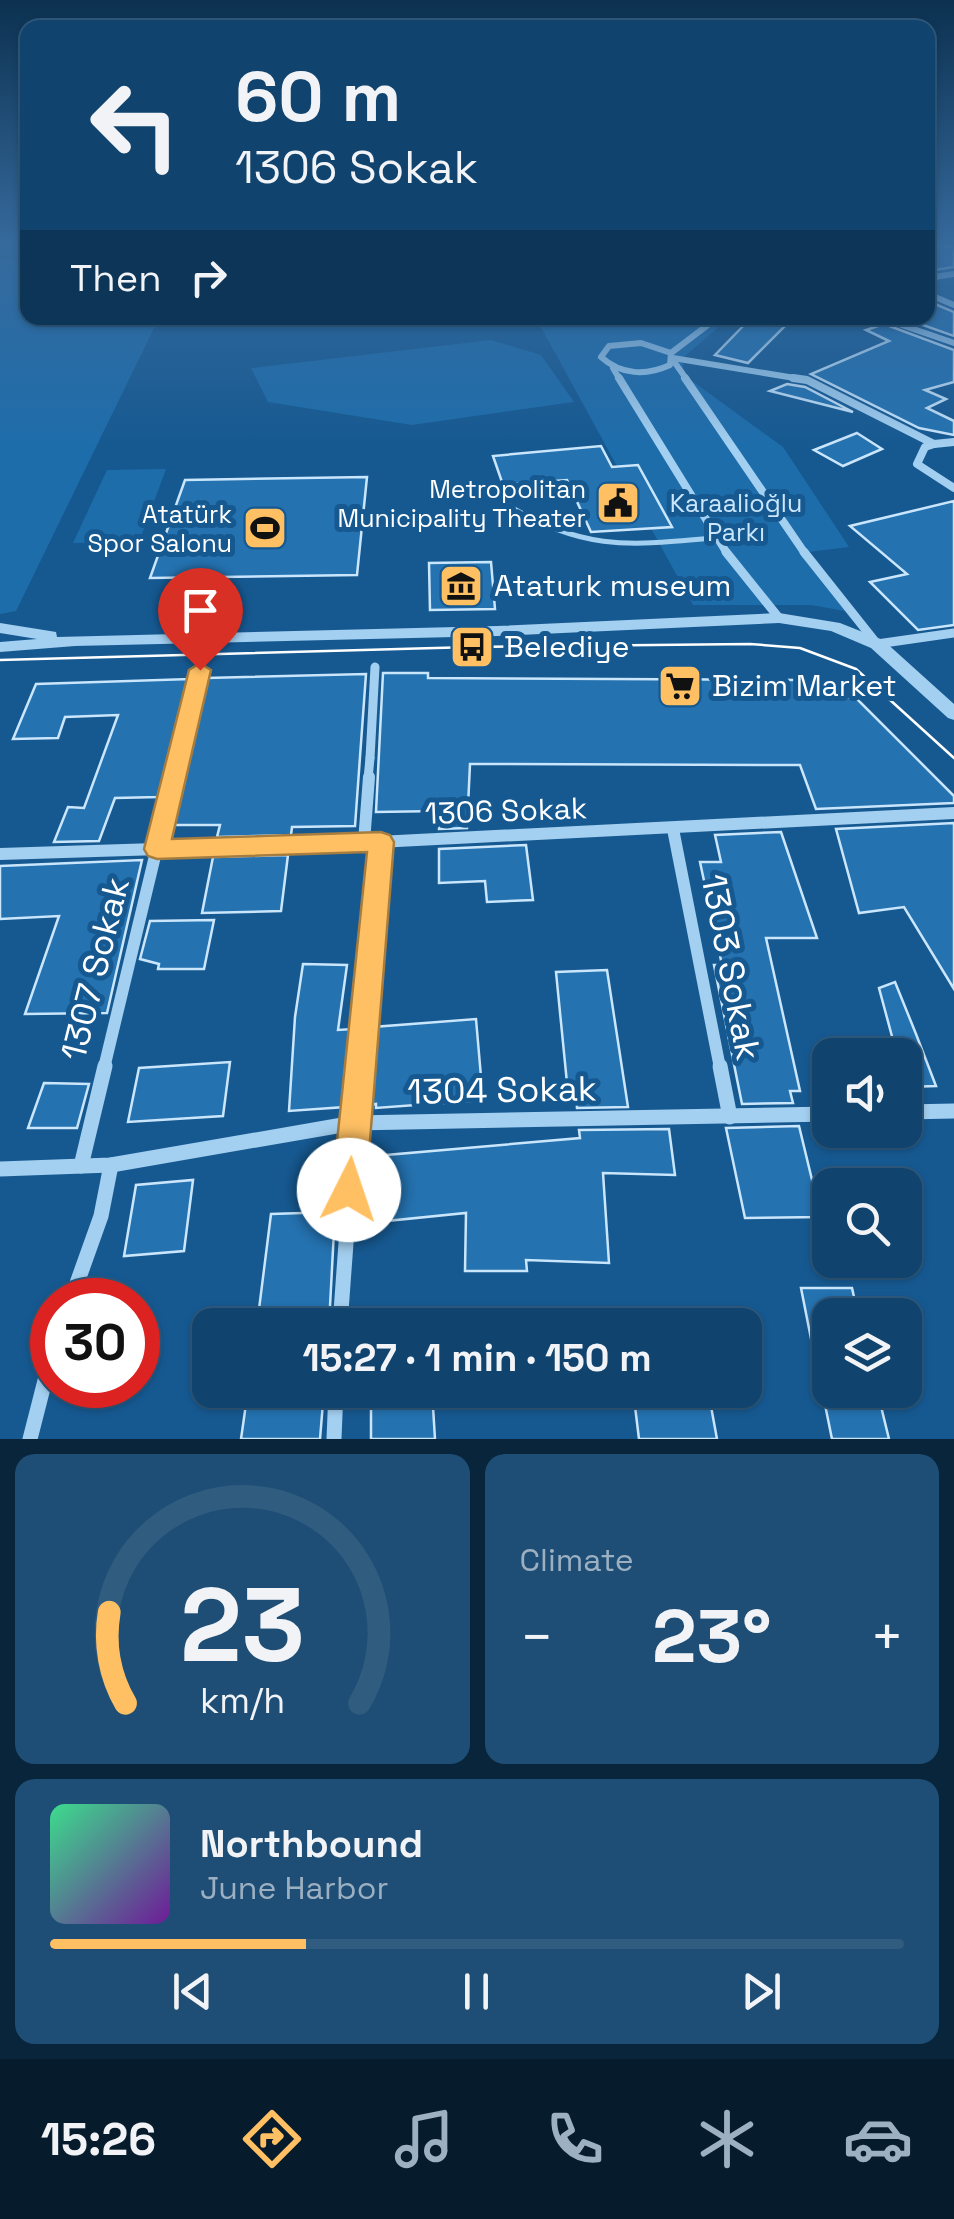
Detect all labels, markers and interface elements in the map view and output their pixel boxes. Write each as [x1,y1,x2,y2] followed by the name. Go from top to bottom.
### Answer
[235,52,401,141] text: 60 m
[70,60,200,190] icon: left
[235,139,478,196] text: 1306 Sokak
[181,250,236,305] icon: right
[70,254,161,302] text: Then
[338,473,586,534] place label: Metropolitan Municipality Theater
[595,480,641,526] public building icon: Metropolitan Municipality Theater
[670,487,802,548] park label: Karaalioğlu Parkı
[88,498,232,559] place label: Atatürk Spor Salonu
[242,505,288,551] sports icon: Atatürk Spor Salonu
[438,563,484,609] museum icon: Ataturk museum
[494,566,731,605] place label: Ataturk museum
[158,568,243,671] pin
[173,583,228,638] icon: arrive
[449,624,495,670] bus stop icon: Belediye
[504,627,630,666] place label: Belediye
[657,663,703,709] supermarket icon: Bizim Market
[712,666,897,705] place label: Bizim Market
[424,788,588,833] street label: 1306 Sokak
[691,870,771,1064] street label: 1303 Sokak
[51,873,139,1065] street label: 1307 Sokak
[812,1038,922,1408] map controls
[812,1038,922,1148] button: sound
[407,1066,597,1114] street label: 1304 Sokak
[297,1138,401,1242] position arrow
[812,1168,922,1278] button: search
[30,1278,160,1408] speed limit sign: 30
[812,1298,922,1408] button: layers
[302,1334,652,1382] text: 15:27 · 1 min · 150 m
[520,1540,634,1580] text: Climate
[180,1559,305,1691] text: 23
[652,1588,772,1684] text: 23°
[520,1602,554,1672] text: −
[870,1602,904,1672] text: +
[200,1678,285,1723] text: km/h
[200,1820,423,1868] text: Northbound
[200,1868,388,1908] text: June Harbor
[165,1964,220,2019] icon: previous
[449,1964,504,2019] icon: pause
[734,1964,789,2019] icon: next
[237,2104,307,2174] icon: directions
[389,2104,459,2174] icon: music
[540,2104,610,2174] icon: phone
[692,2104,762,2174] icon: climate
[843,2104,913,2174] icon: car
[41,2111,156,2168] text: 15:26

